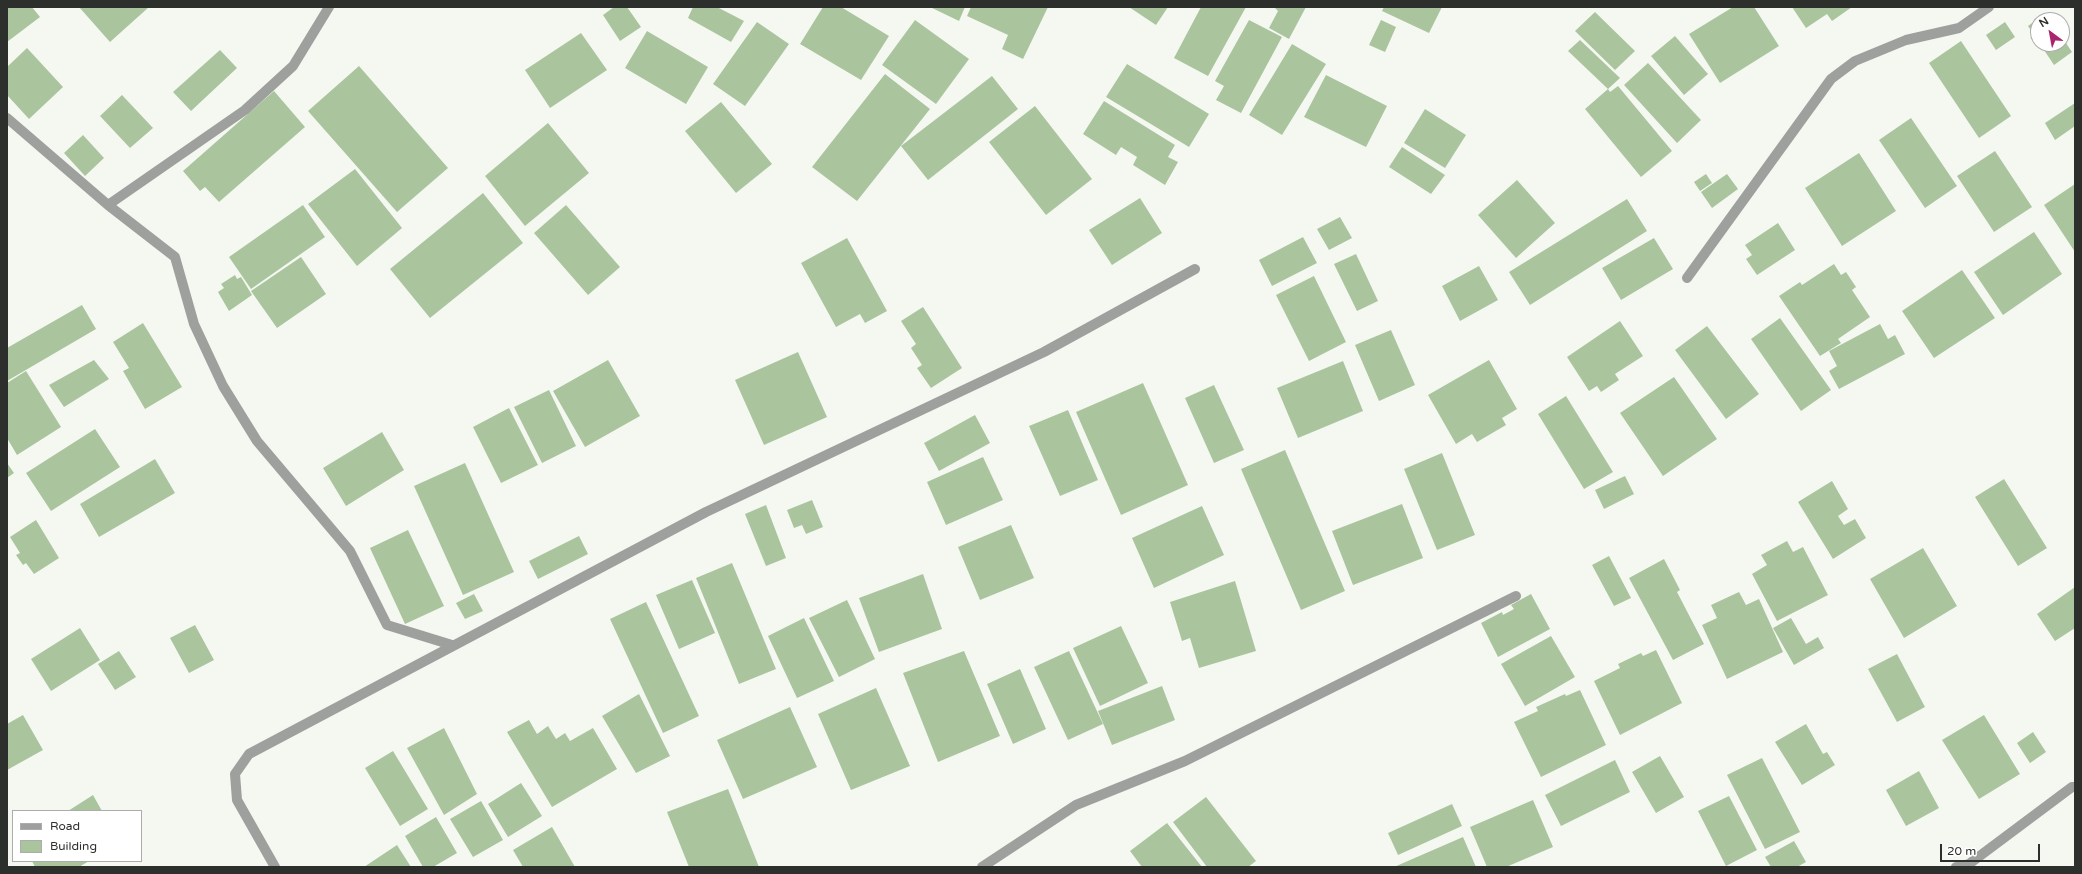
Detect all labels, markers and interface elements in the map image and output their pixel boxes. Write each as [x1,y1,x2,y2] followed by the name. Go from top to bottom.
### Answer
[2030,12,2070,52] north arrow
[2037,14,2051,30] text: N
[12,810,142,862] legend
[50,819,80,833] text: Road
[1942,836,2042,862] scale bar
[50,839,97,853] text: Building
[1947,844,1976,858] text: 20 m

